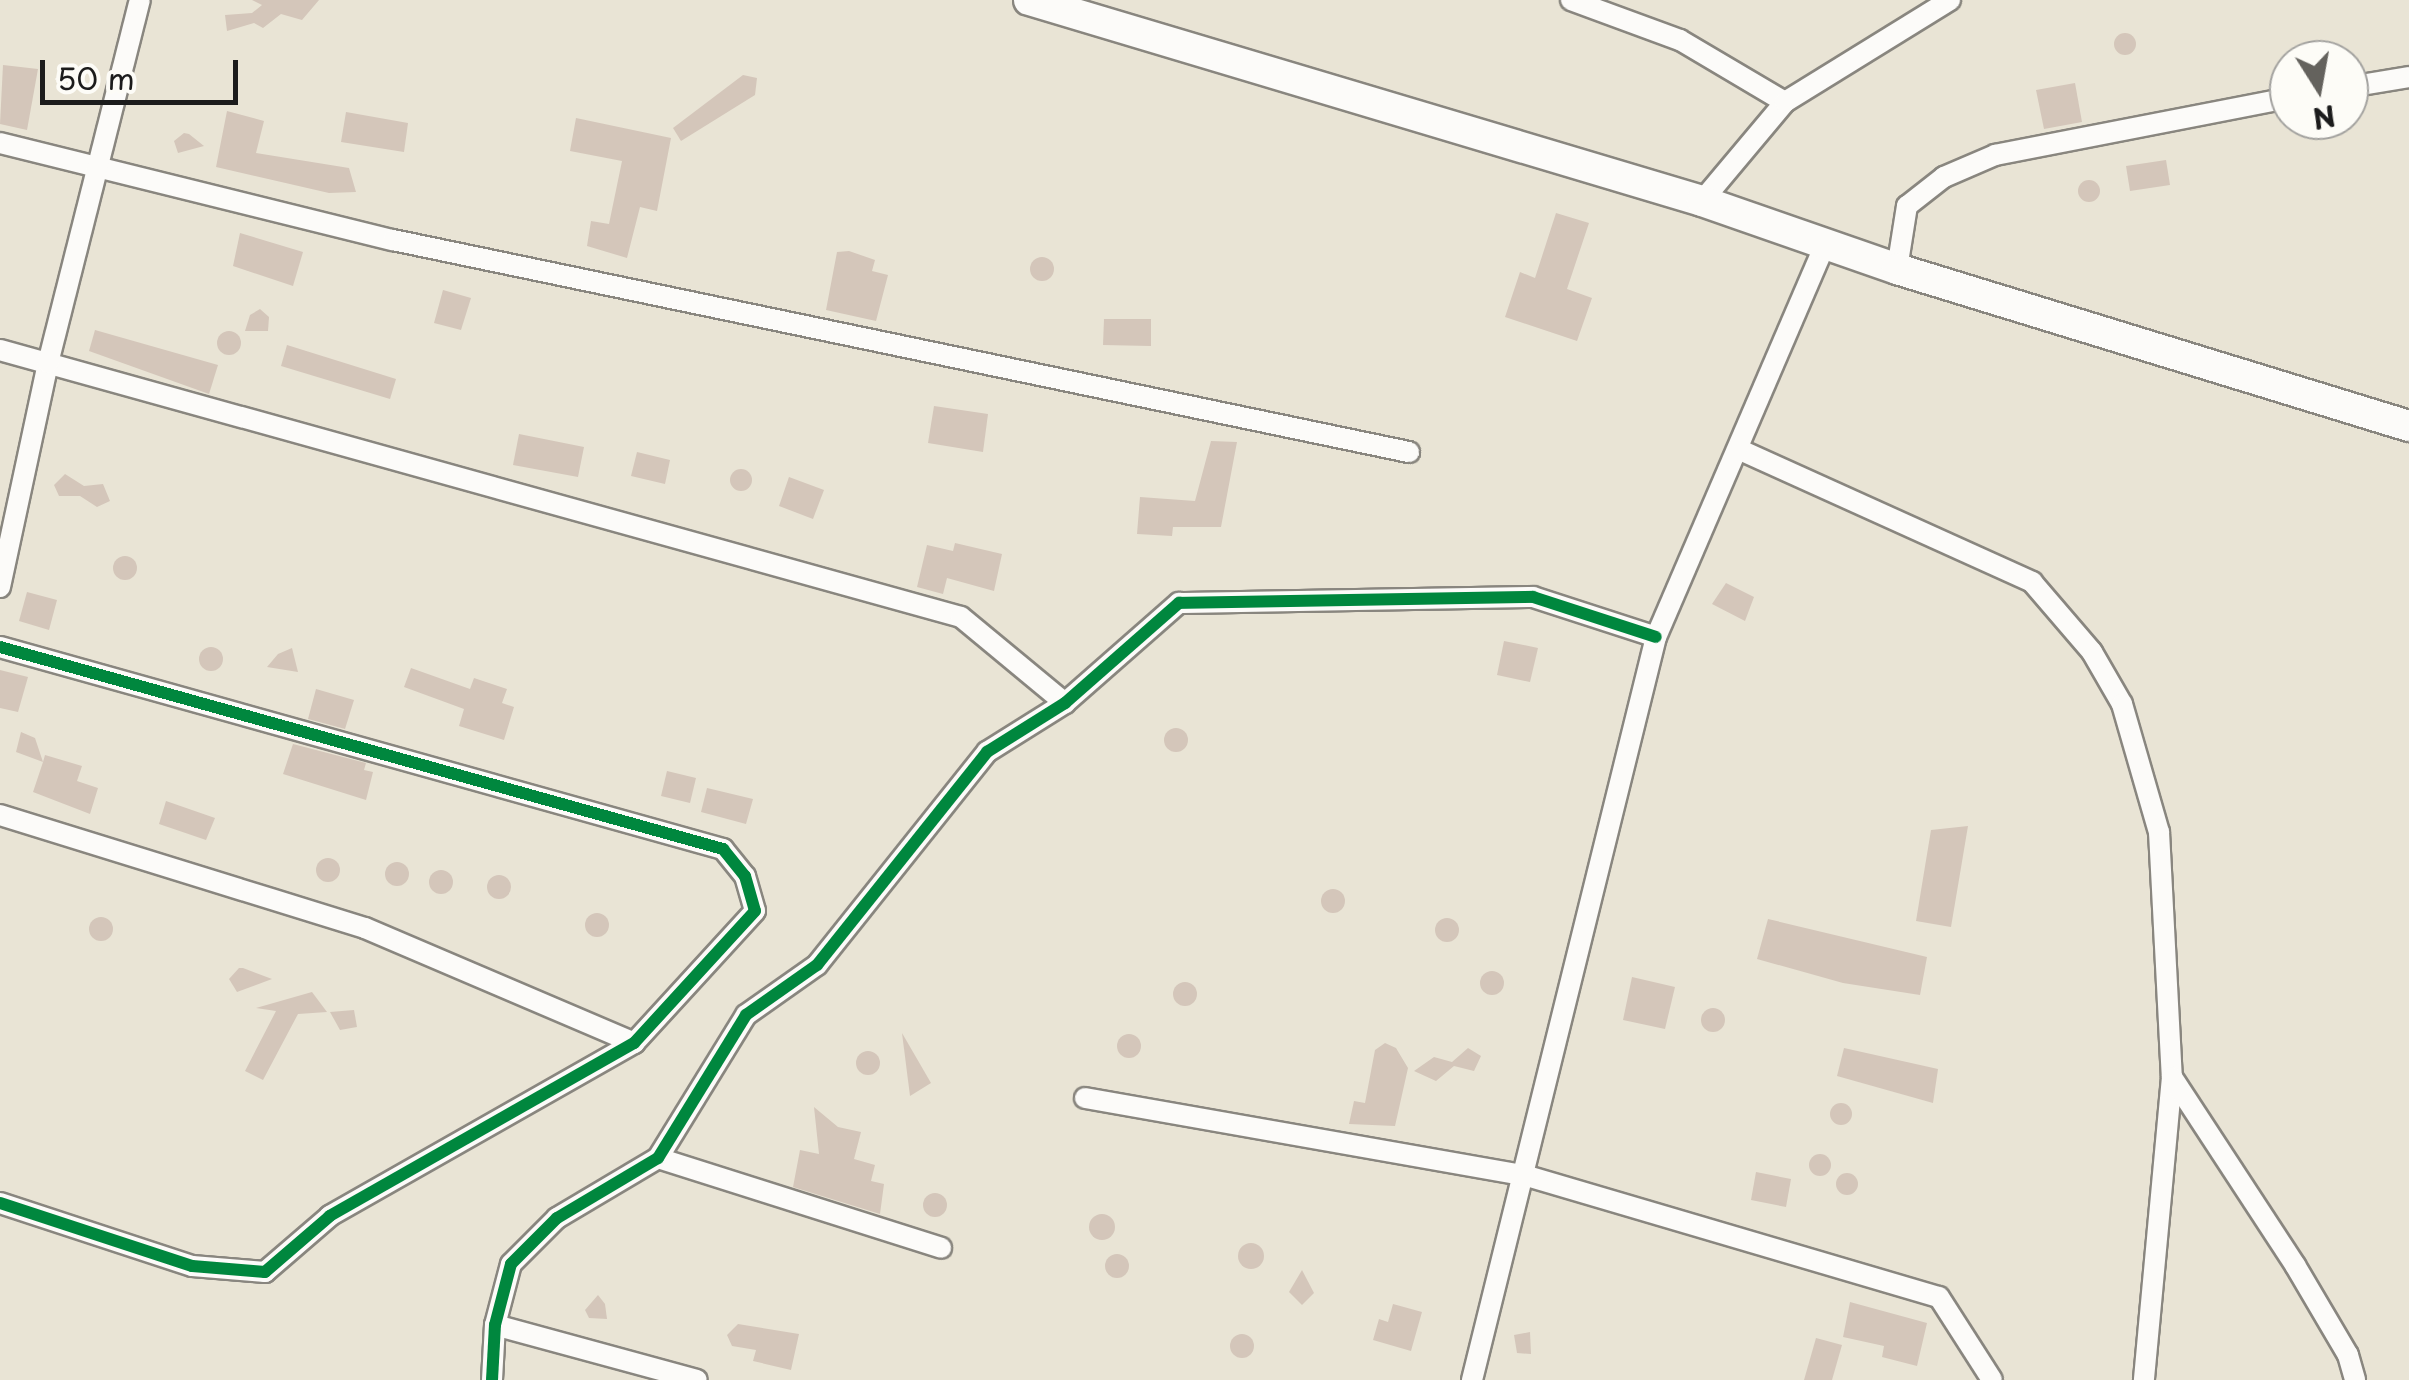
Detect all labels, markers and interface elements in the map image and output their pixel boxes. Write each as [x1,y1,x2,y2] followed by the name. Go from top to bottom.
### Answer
[45,40,242,102] scale bar
[2269,40,2369,140] north arrow
[57,55,135,100] text: 50 m
[2309,95,2339,141] text: N

